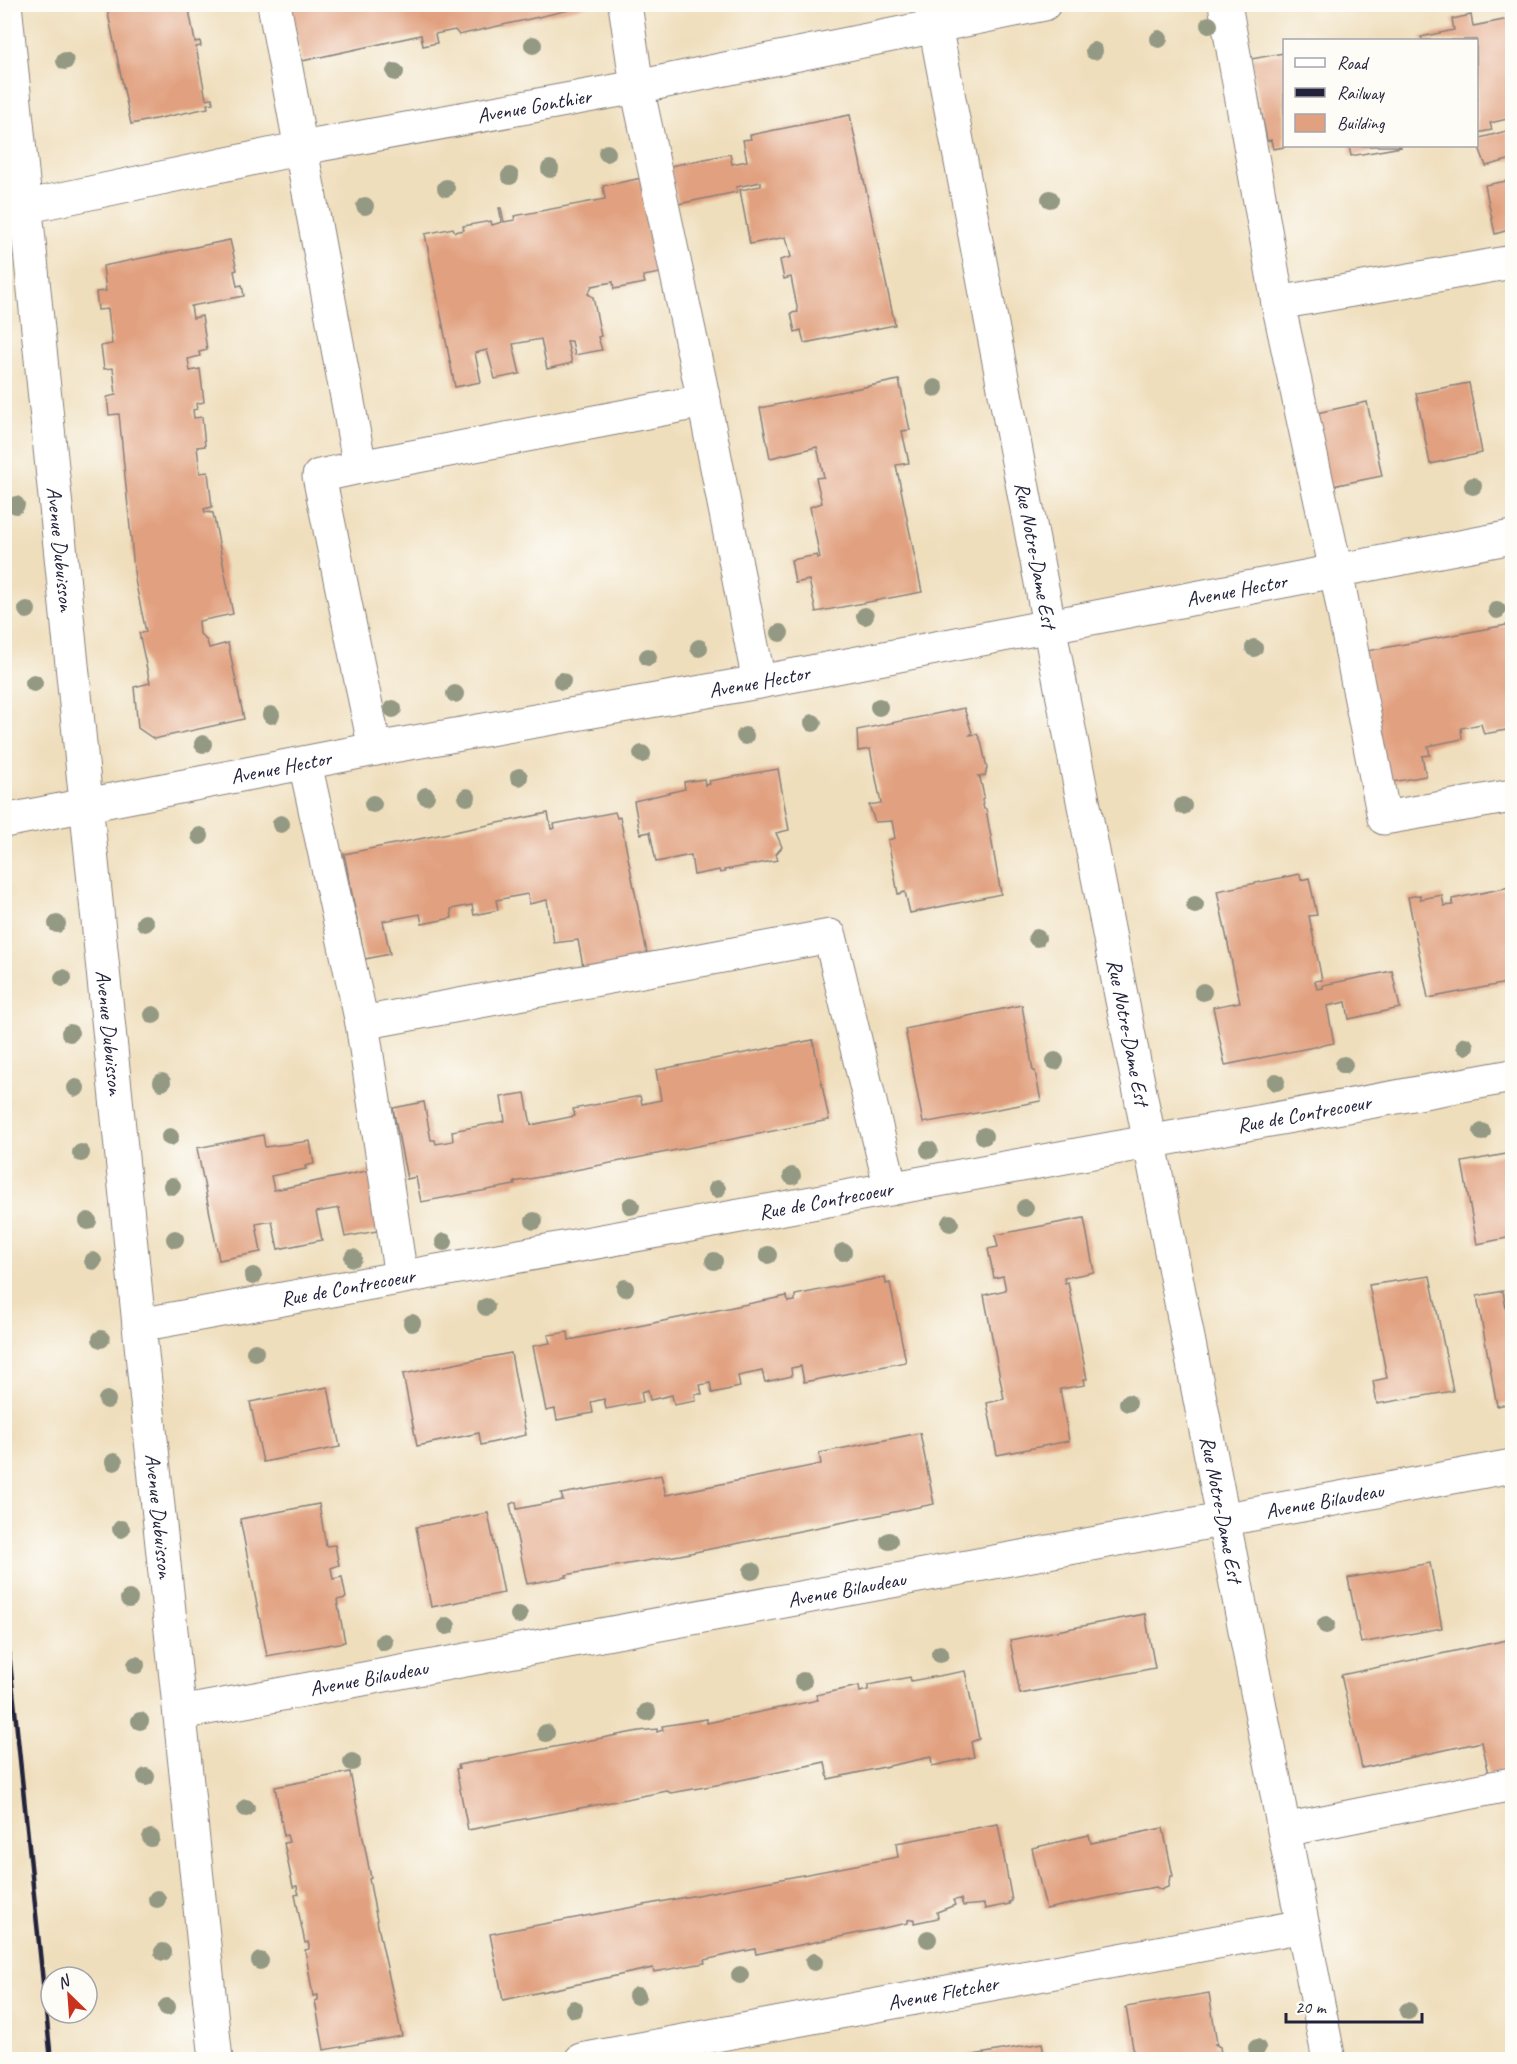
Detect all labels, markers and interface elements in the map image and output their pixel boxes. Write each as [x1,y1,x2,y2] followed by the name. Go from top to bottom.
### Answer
[1283,39,1478,147] legend
[1337,52,1370,74] text: Road
[475,82,594,129] street label: Avenue Gonthier
[1337,82,1385,104] text: Railway
[1337,112,1386,134] text: Building
[1009,480,1063,633] street label: Rue Notre-Dame Est
[41,486,80,614] street label: Avenue Dubuisson
[1184,567,1290,612] street label: Avenue Hector
[707,659,813,704] street label: Avenue Hector
[228,745,335,790] street label: Avenue Hector
[1101,957,1156,1110] street label: Rue Notre-Dame Est
[90,969,129,1098] street label: Avenue Dubuisson
[1235,1089,1374,1139] street label: Rue de Contrecoeur
[757,1175,896,1225] street label: Rue de Contrecoeur
[279,1262,418,1312] street label: Rue de Contrecoeur
[1194,1434,1249,1587] street label: Rue Notre-Dame Est
[140,1452,179,1581] street label: Avenue Dubuisson
[1263,1477,1387,1524] street label: Avenue Bilaudeau
[786,1565,909,1613] street label: Avenue Bilaudeau
[308,1654,431,1702] street label: Avenue Bilaudeau
[39,1965,99,2025] north arrow
[886,1969,1002,2016] street label: Avenue Fletcher
[54,1970,75,1993] text: N
[1286,1986,1422,2024] scale bar
[1295,1996,1328,2018] text: 20 m

